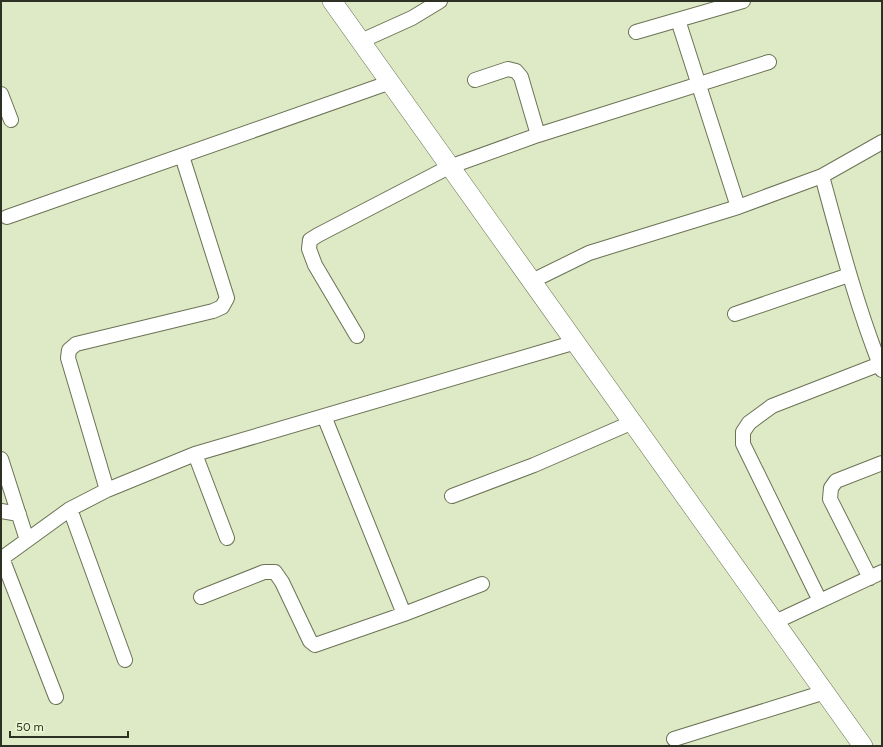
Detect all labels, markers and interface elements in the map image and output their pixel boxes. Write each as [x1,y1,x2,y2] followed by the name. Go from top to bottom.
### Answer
[10,713,128,739] scale bar
[16,720,44,734] text: 50 m

